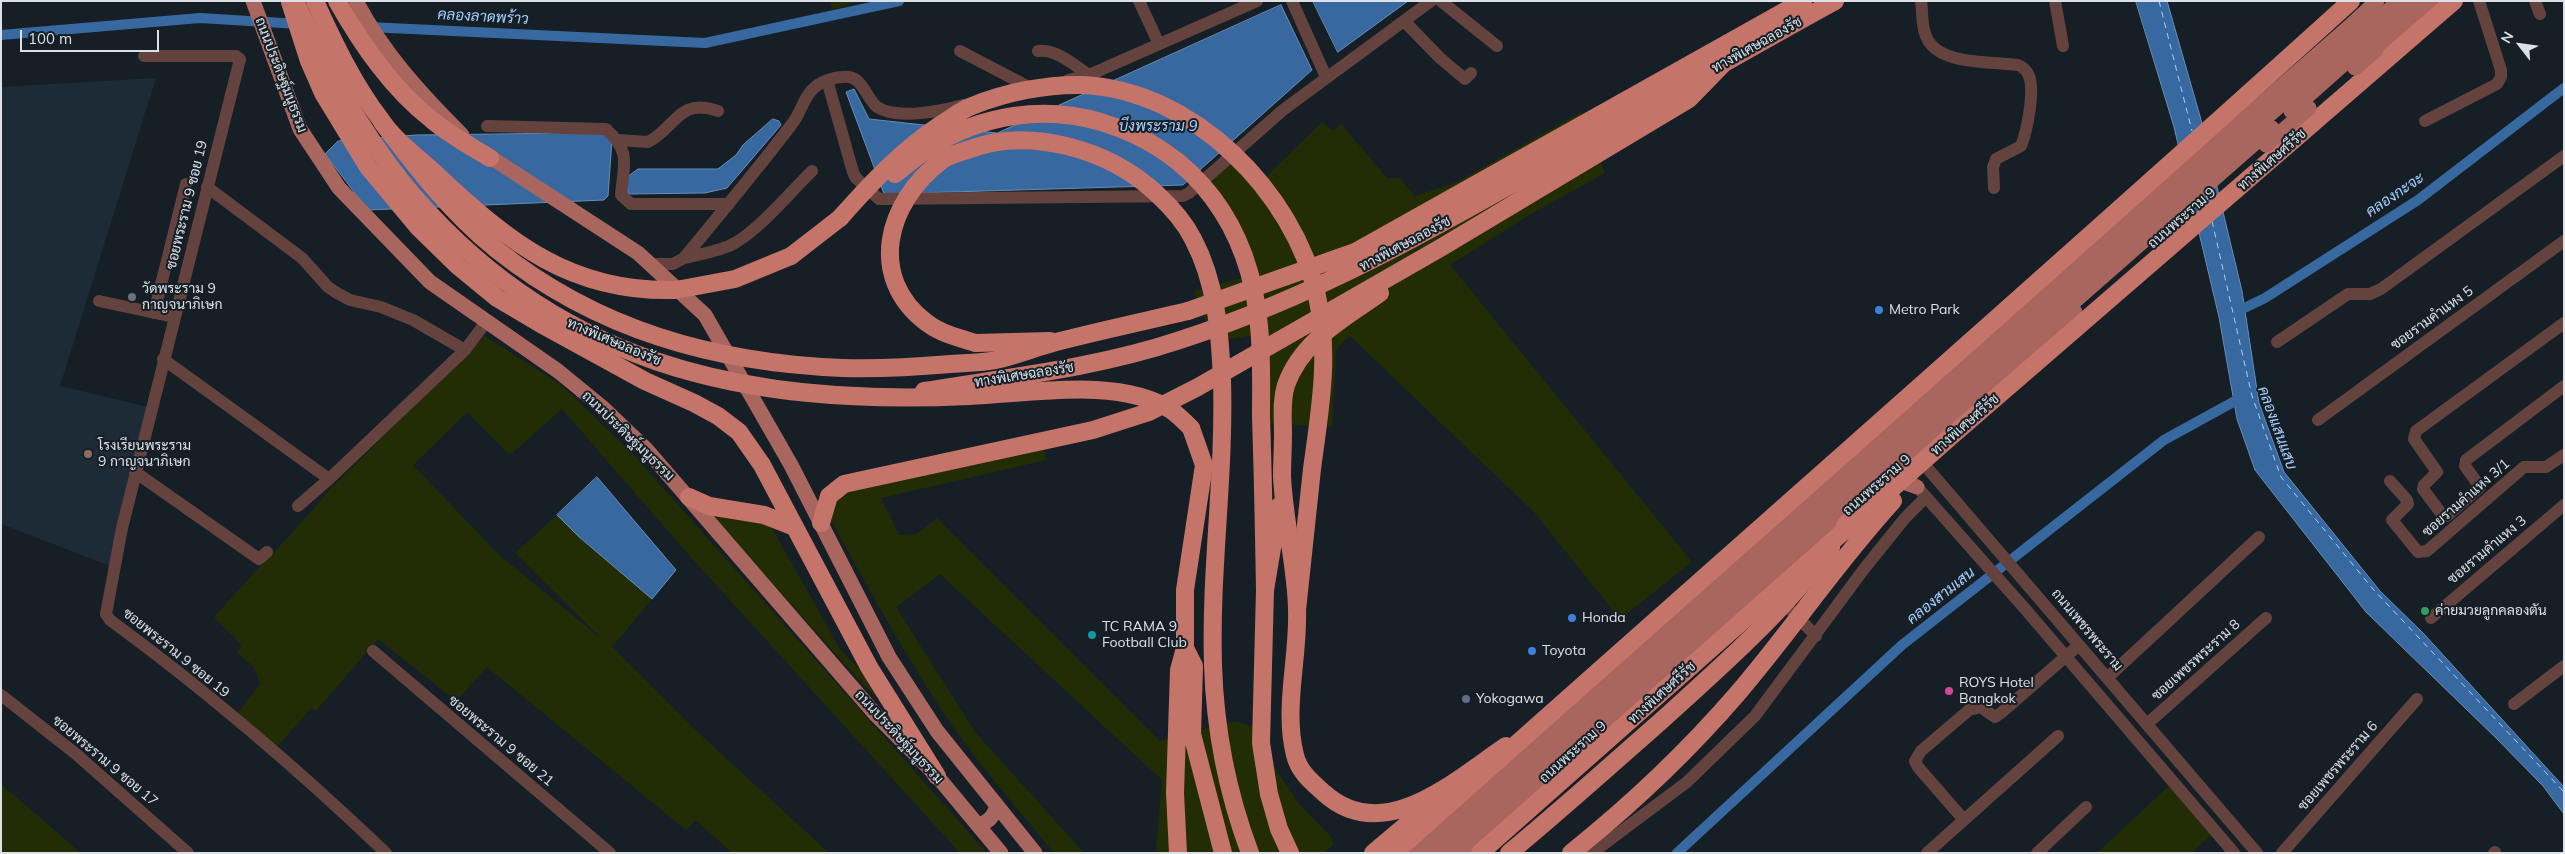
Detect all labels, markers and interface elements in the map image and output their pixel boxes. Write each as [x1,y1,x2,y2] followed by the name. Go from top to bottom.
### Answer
[437,6,529,28] water label: คลองลาดพร้าว
[1709,13,1805,77] street label: ทางพิเศษฉลองรัช
[251,15,311,135] street label: ถนนประดิษฐ์มนูธรรม
[22,20,161,52] scale bar
[2495,20,2545,70] north arrow
[2497,28,2517,47] text: N
[28,29,72,48] text: 100 m
[1118,117,1198,135] water label: บึงพระราม 9
[2234,126,2310,194] street label: ทางพิเศษศรีรัช
[163,139,211,271] street label: ซอยพระราม 9 ซอย 19
[2362,169,2428,221] water label: คลองกะจะ
[2145,184,2219,252] street label: ถนนพระราม 9
[1357,213,1453,275] street label: ทางพิเศษฉลองรัช
[142,281,222,314] place label: วัดพระราม 9 กาญจนาภิเษก
[2388,283,2476,353] street label: ซอยรามคำแหง 5
[126,291,138,303] marker: วัดพระราม 9 กาญจนาภิเษก
[1889,302,1960,318] place label: Metro Park
[1873,304,1885,316] marker: Metro Park
[564,315,664,369] street label: ทางพิเศษฉลองรัช
[973,359,1075,391] street label: ทางพิเศษฉลองรัช
[2254,384,2300,472] water label: คลองแสนแสบ
[578,388,678,484] street label: ถนนประดิษฐ์มนูธรรม
[1927,391,2003,459] street label: ทางพิเศษศรีรัช
[98,438,191,471] place label: โรงเรียนพระราม 9 กาญจนาภิเษก
[82,448,94,460] marker: โรงเรียนพระราม 9 กาญจนาภิเษก
[1840,451,1914,519] street label: ถนนพระราม 9
[2419,456,2513,540] street label: ซอยรามคำแหง 3/1
[2444,512,2530,588] street label: ซอยรามคำแหง 3
[1903,564,1979,628] water label: คลองสามเสน
[2048,585,2126,675] street label: ถนนเพชรพระราม
[2435,603,2547,619] place label: ค่ายมวยลูกคลองตัน
[119,605,233,701] street label: ซอยพระราม 9 ซอย 19
[2419,605,2431,617] marker: ค่ายมวยลูกคลองตัน
[1582,610,1626,626] place label: Honda
[1566,612,1578,624] marker: Honda
[2148,616,2244,704] street label: ซอยเพชรพระราม 8
[1102,619,1187,652] place label: TC RAMA 9 Football Club
[1086,629,1098,641] marker: TC RAMA 9 Football Club
[1542,643,1586,659] place label: Toyota
[1526,645,1538,657] marker: Toyota
[1625,658,1699,728] street label: ทางพิเศษศรีรัช
[1959,675,2034,708] place label: ROYS Hotel Bangkok
[1943,685,1955,697] marker: ROYS Hotel Bangkok
[851,687,947,787] street label: ถนนประดิษฐ์มนูธรรม
[1476,691,1544,707] place label: Yokogawa
[445,692,557,790] street label: ซอยพระราม 9 ซอย 21
[1460,693,1472,705] marker: Yokogawa
[49,712,161,810] street label: ซอยพระราม 9 ซอย 17
[1536,717,1610,787] street label: ถนนพระราม 9
[2295,718,2381,814] street label: ซอยเพชรพระราม 6

